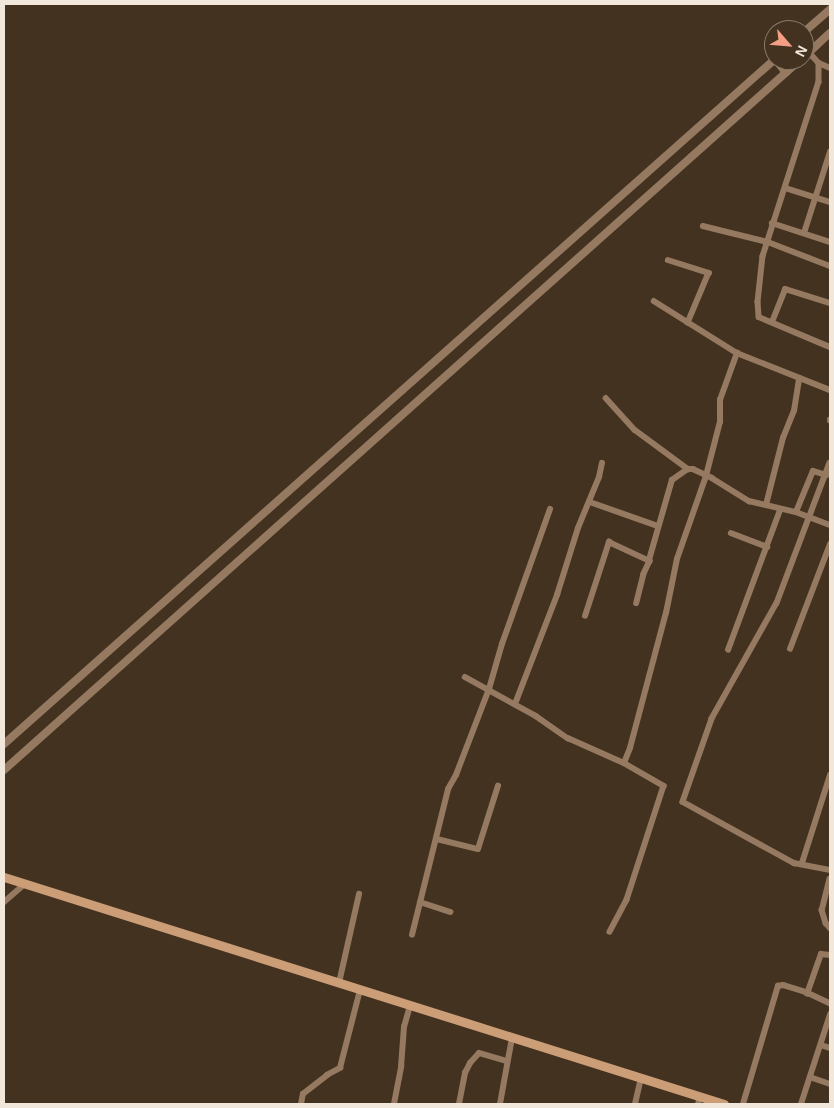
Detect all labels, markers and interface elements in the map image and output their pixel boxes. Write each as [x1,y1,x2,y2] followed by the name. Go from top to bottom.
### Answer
[764,20,814,70] north arrow
[792,43,811,59] text: N

